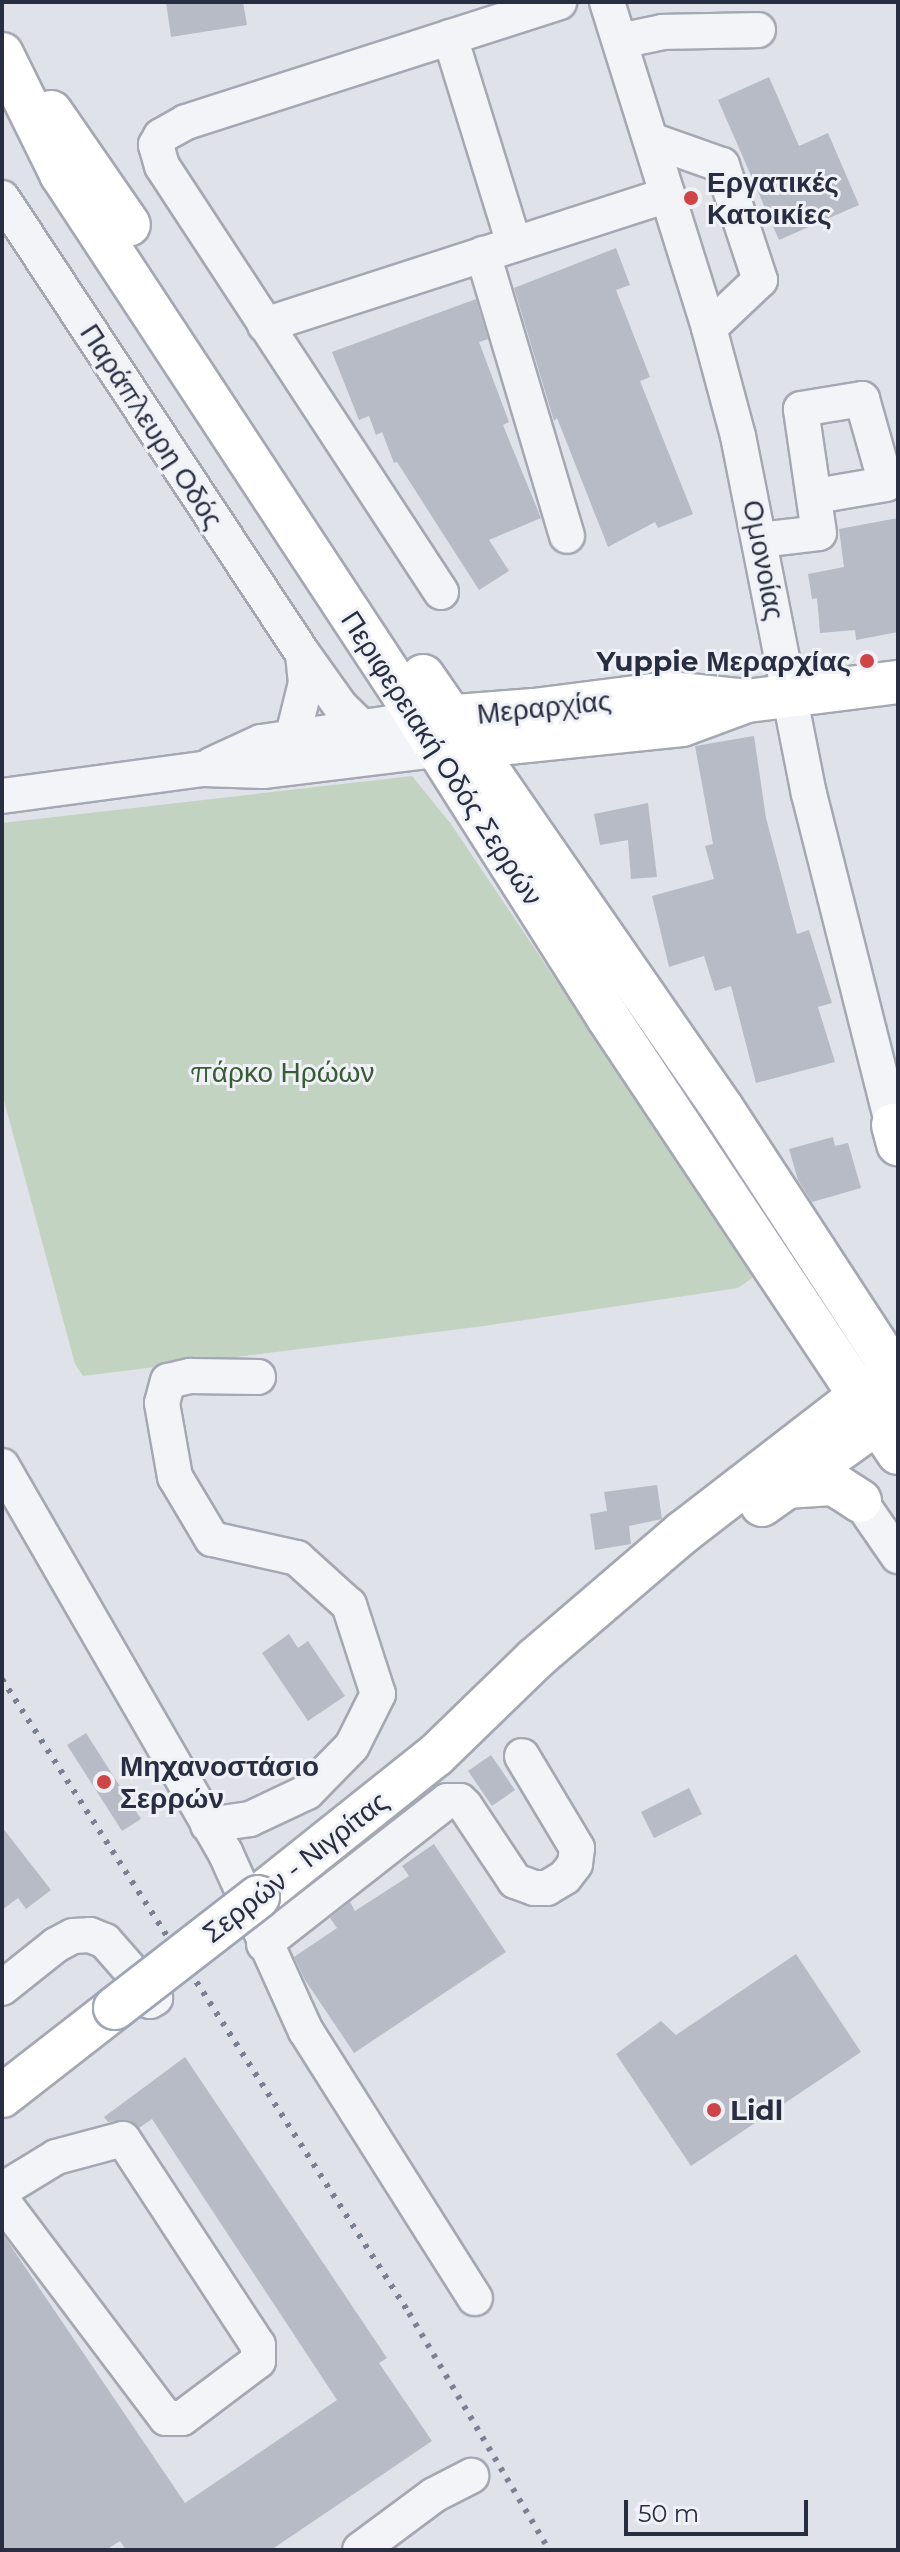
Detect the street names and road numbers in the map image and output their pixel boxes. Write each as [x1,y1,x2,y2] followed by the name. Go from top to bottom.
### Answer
[73,317,231,535] street label: Παράπλευρη Οδός
[736,497,792,623] street label: Ομονοίας
[334,604,550,912] street label: Περιφερειακή Οδός Σερρών
[475,683,613,731] street label: Μεραρχίας
[196,1784,394,1950] street label: Σερρών - Νιγρίτας

